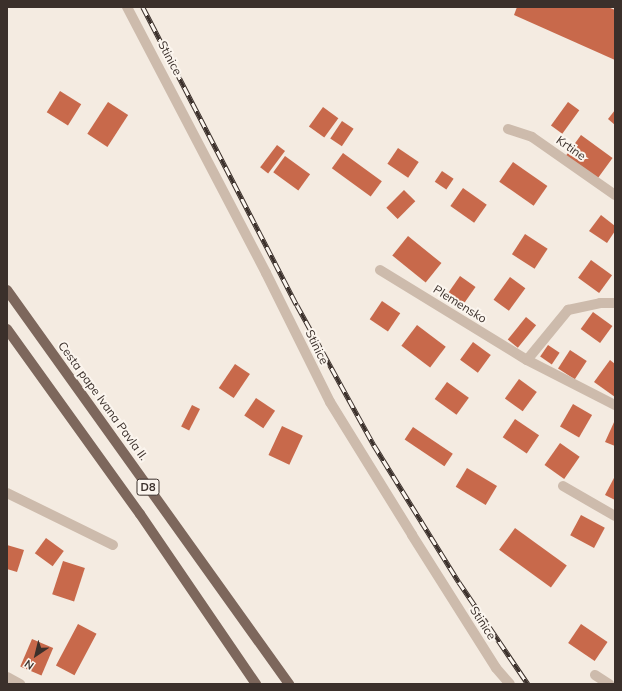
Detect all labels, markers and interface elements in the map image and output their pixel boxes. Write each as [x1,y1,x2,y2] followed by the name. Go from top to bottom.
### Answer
[155,38,185,78] street label: Stinice
[553,133,589,163] street label: Krtine
[431,282,489,326] street label: Plemensko
[302,327,332,367] street label: Stinice
[55,339,151,463] street label: Cesta pape Ivana Pavla II.
[136,478,160,496] road number: D8
[467,604,499,642] street label: Stinice
[16,635,56,675] north arrow
[22,657,37,673] text: N

